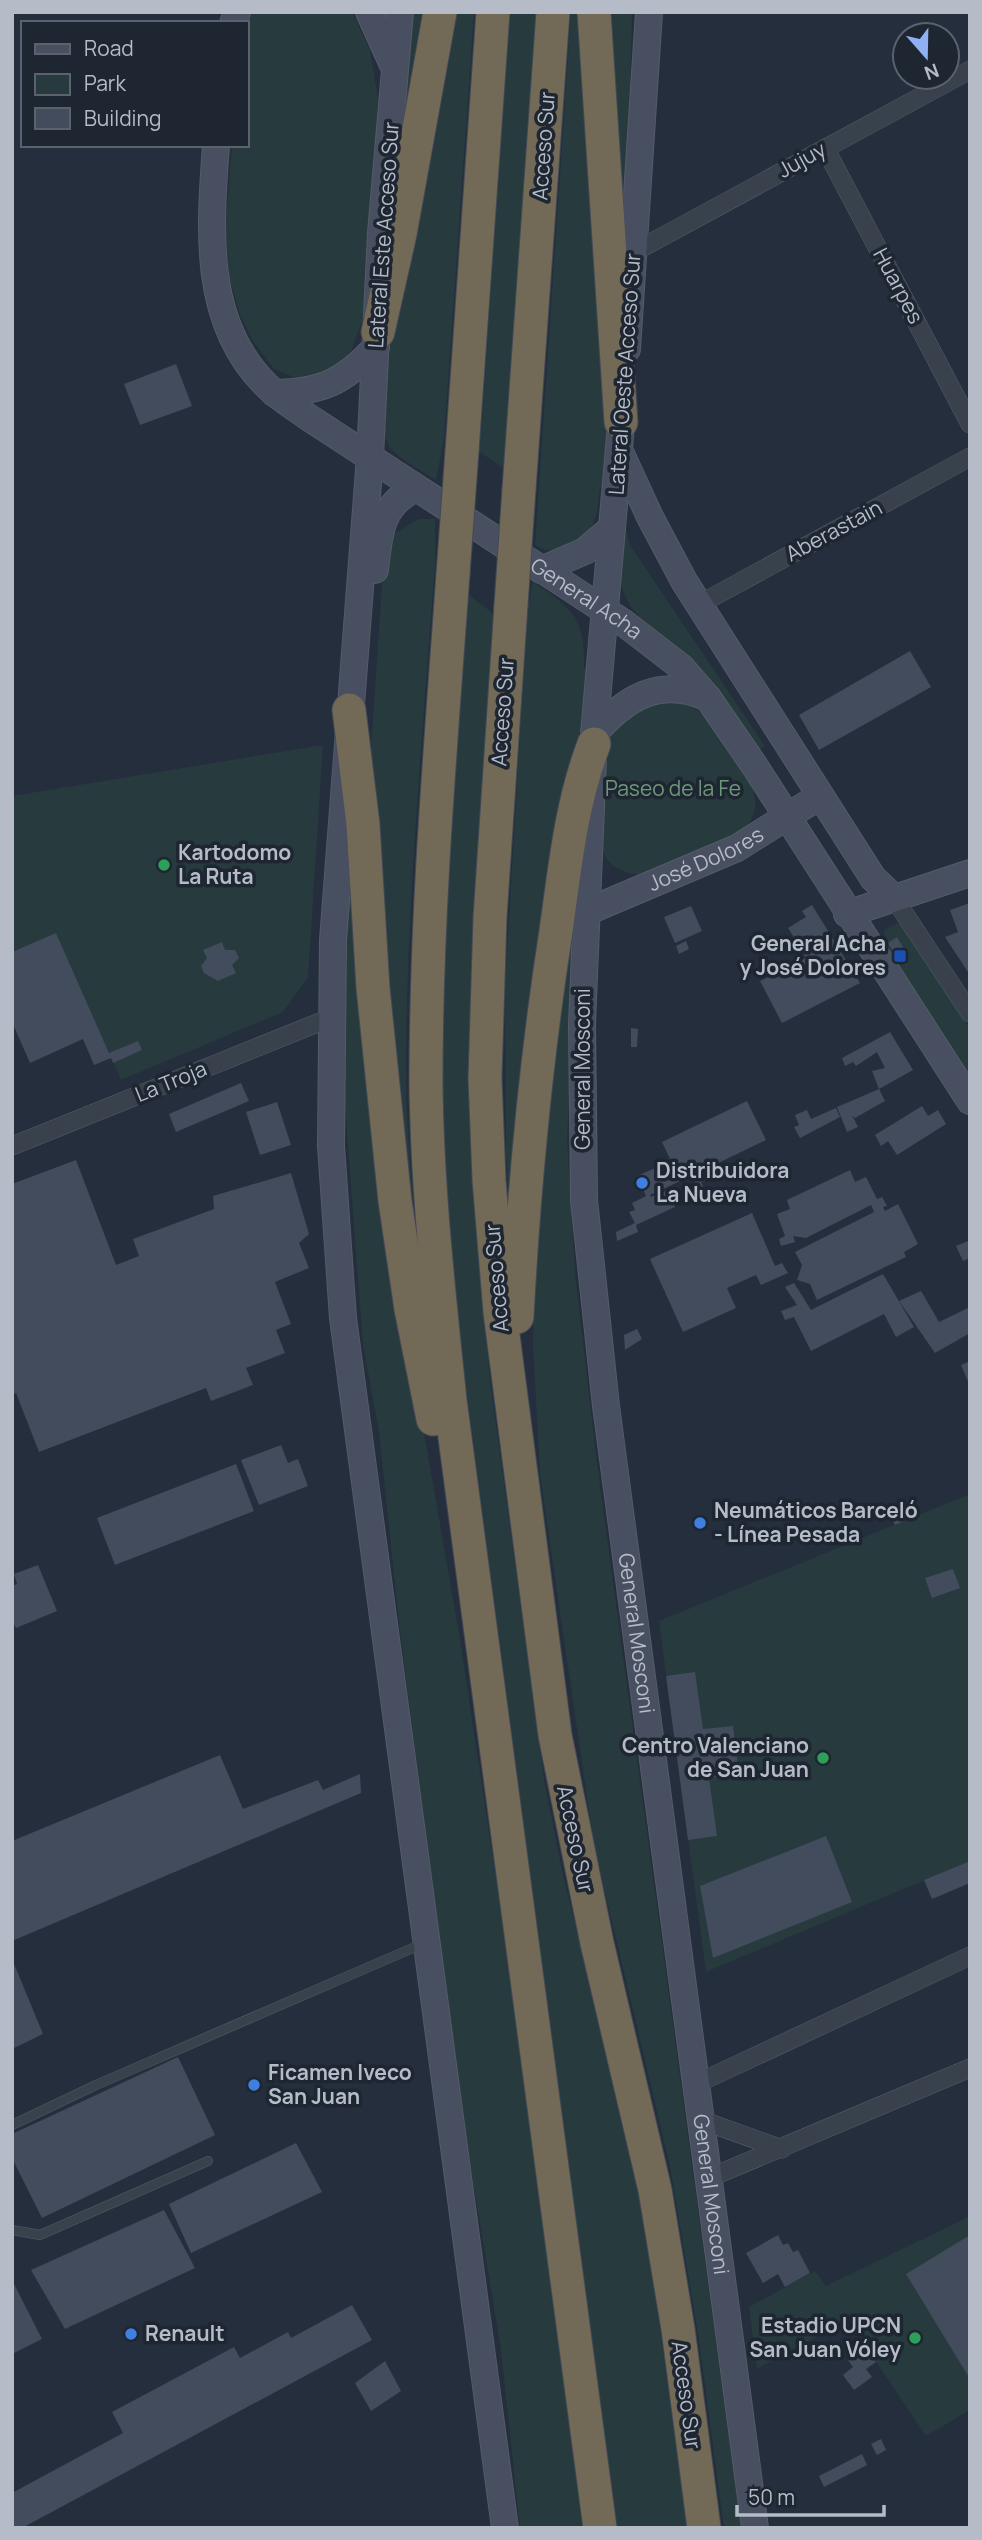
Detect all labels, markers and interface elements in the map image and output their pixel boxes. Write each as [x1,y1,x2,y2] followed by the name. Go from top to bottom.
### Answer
[21,21,248,147] legend
[891,21,961,91] north arrow
[84,34,134,62] text: Road
[921,57,943,87] text: N
[84,69,126,97] text: Park
[525,90,561,201] street label: Acceso Sur
[84,104,161,132] text: Building
[361,120,405,349] street label: Lateral Este Acceso Sur
[772,135,831,184] street label: Jujuy
[867,243,930,328] street label: Huarpes
[602,252,646,496] street label: Lateral Oeste Acceso Sur
[780,493,887,567] street label: Aberastain
[525,551,649,645] street label: General Acha
[484,656,520,767] street label: Acceso Sur
[605,774,741,802] park label: Paseo de la Fe
[644,820,769,897] street label: José Dolores
[178,838,291,890] place label: Kartodomo La Ruta
[156,857,172,873] marker: Kartodomo La Ruta
[740,929,886,981] place label: General Acha y José Dolores
[892,948,908,964] marker: General Acha y José Dolores
[568,988,596,1150] street label: General Mosconi
[131,1054,211,1108] street label: La Troja
[656,1156,789,1208] place label: Distribuidora La Nueva
[634,1175,650,1191] marker: Distribuidora La Nueva
[477,1222,515,1334] street label: Acceso Sur
[714,1496,918,1548] place label: Neumáticos Barceló - Línea Pesada
[692,1515,708,1531] marker: Neumáticos Barceló - Línea Pesada
[613,1551,662,1715] street label: General Mosconi
[622,1731,809,1783] place label: Centro Valenciano de San Juan
[815,1750,831,1766] marker: Centro Valenciano de San Juan
[551,1783,601,1895] street label: Acceso Sur
[268,2058,412,2110] place label: Ficamen Iveco San Juan
[246,2077,262,2093] marker: Ficamen Iveco San Juan
[687,2112,736,2276] street label: General Mosconi
[749,2311,901,2363] place label: Estadio UPCN San Juan Vóley
[145,2319,225,2347] place label: Renault
[123,2326,139,2342] marker: Renault
[907,2330,923,2346] marker: Estadio UPCN San Juan Vóley
[666,2339,708,2451] street label: Acceso Sur
[737,2474,884,2518] scale bar
[748,2483,795,2511] text: 50 m

